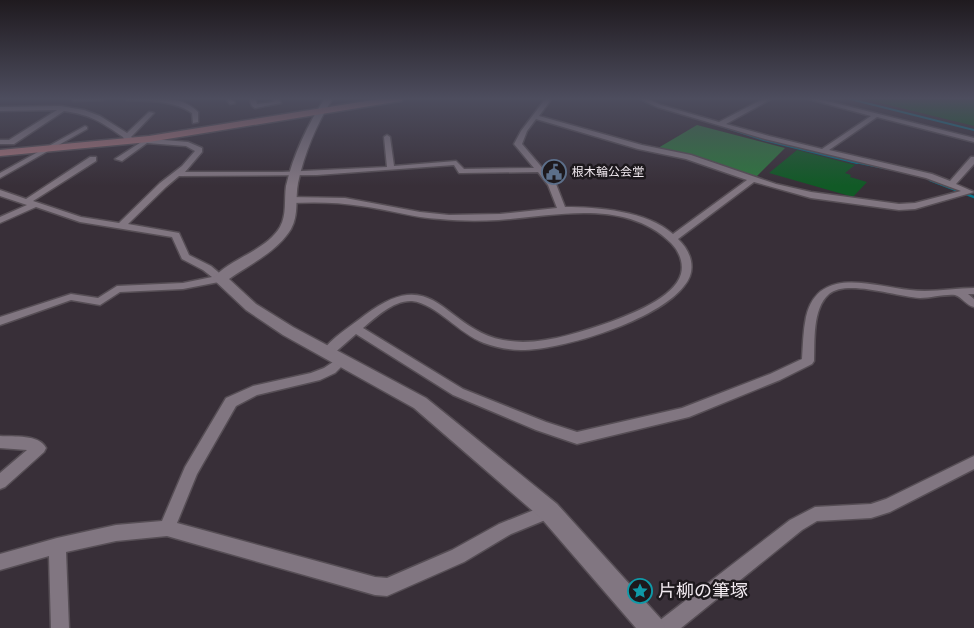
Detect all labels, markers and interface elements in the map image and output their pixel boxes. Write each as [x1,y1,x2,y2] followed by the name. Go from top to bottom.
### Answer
[541,159,567,185] public building icon: 根木輪公会堂
[572,163,644,179] place label: 根木輪公会堂
[627,578,653,604] place icon: 片柳の筆塚
[658,578,748,602] place label: 片柳の筆塚

